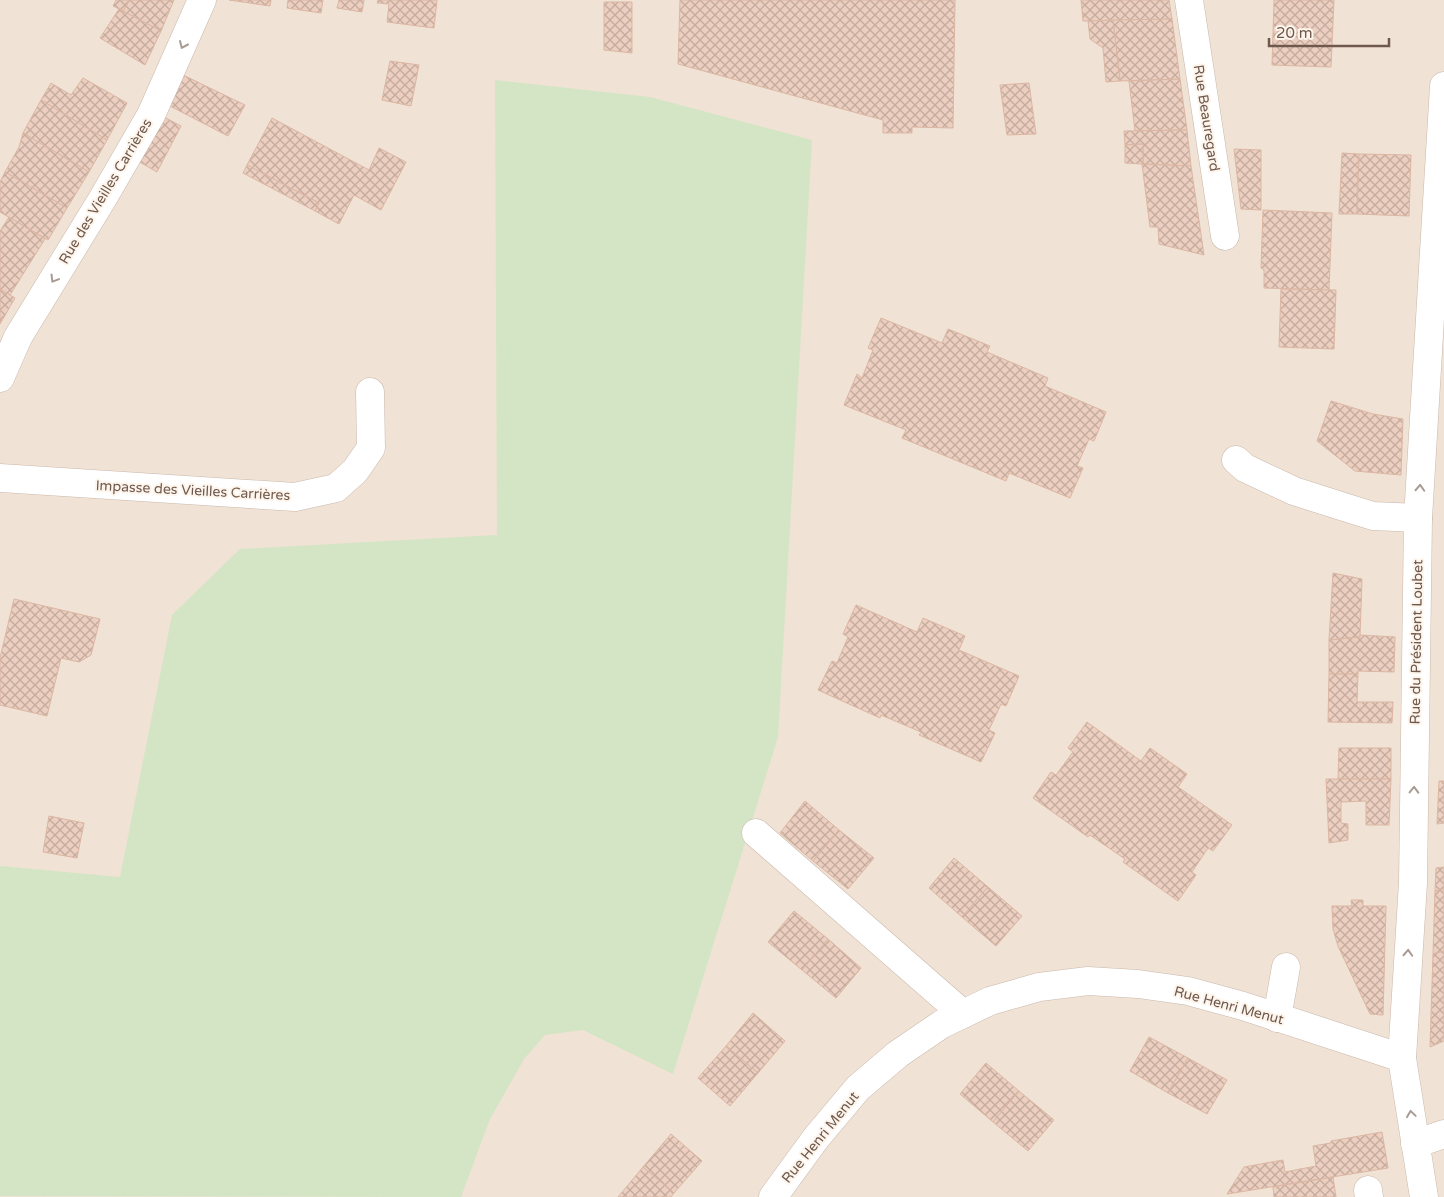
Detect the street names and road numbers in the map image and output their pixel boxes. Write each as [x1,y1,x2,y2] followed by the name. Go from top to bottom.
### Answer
[1190,64,1223,173] street label: Rue Beauregard
[55,115,156,267] street label: Rue des Vieilles Carrières
[95,477,291,504] street label: Impasse des Vieilles Carrières
[1407,559,1426,725] street label: Rue du Président Loubet
[1172,983,1286,1028] street label: Rue Henri Menut
[778,1088,863,1187] street label: Rue Henri Menut

